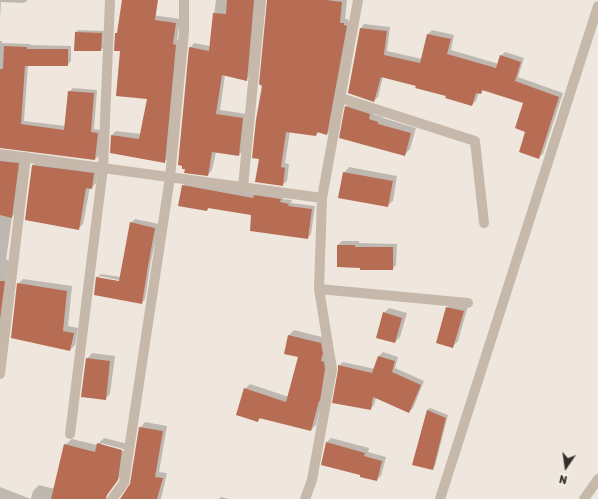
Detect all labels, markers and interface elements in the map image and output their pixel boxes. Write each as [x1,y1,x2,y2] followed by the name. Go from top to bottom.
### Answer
[546,447,586,487] north arrow
[558,472,569,486] text: N

